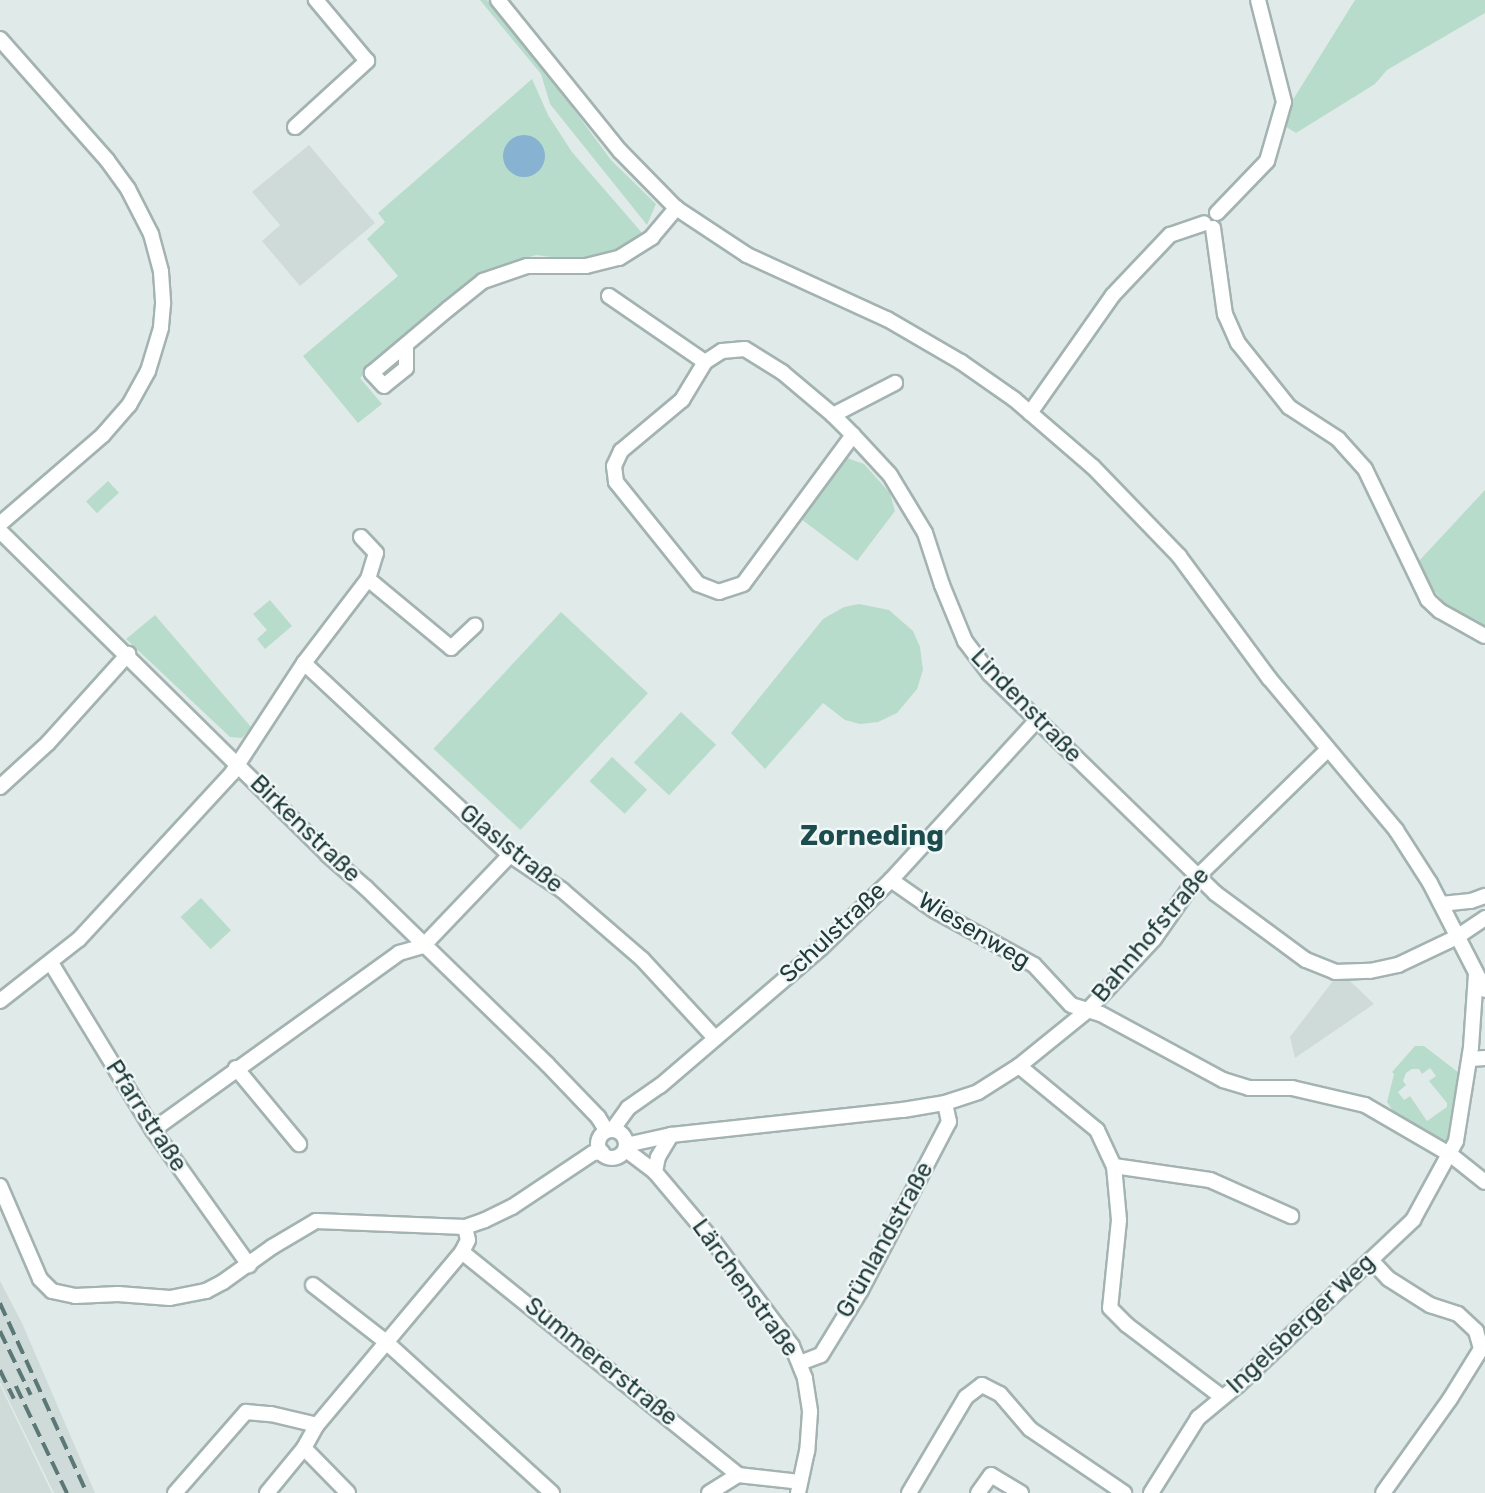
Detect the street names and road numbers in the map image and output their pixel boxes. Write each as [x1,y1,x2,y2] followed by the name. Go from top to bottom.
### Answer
[964,643,1088,769] street label: Lindenstraße
[244,769,366,889] street label: Birkenstraße
[453,799,569,899] street label: Glaslstraße
[1086,862,1216,1008] street label: Bahnhofstraße
[774,877,892,989] street label: Schulstraße
[913,886,1035,976] street label: Wiesenweg
[99,1055,193,1177] street label: Pfarrstraße
[830,1157,940,1323] street label: Grünlandstraße
[685,1214,805,1362] street label: Lärchenstraße
[1221,1248,1381,1400] street label: Ingelsberger Weg
[519,1292,683,1432] street label: Summererstraße

